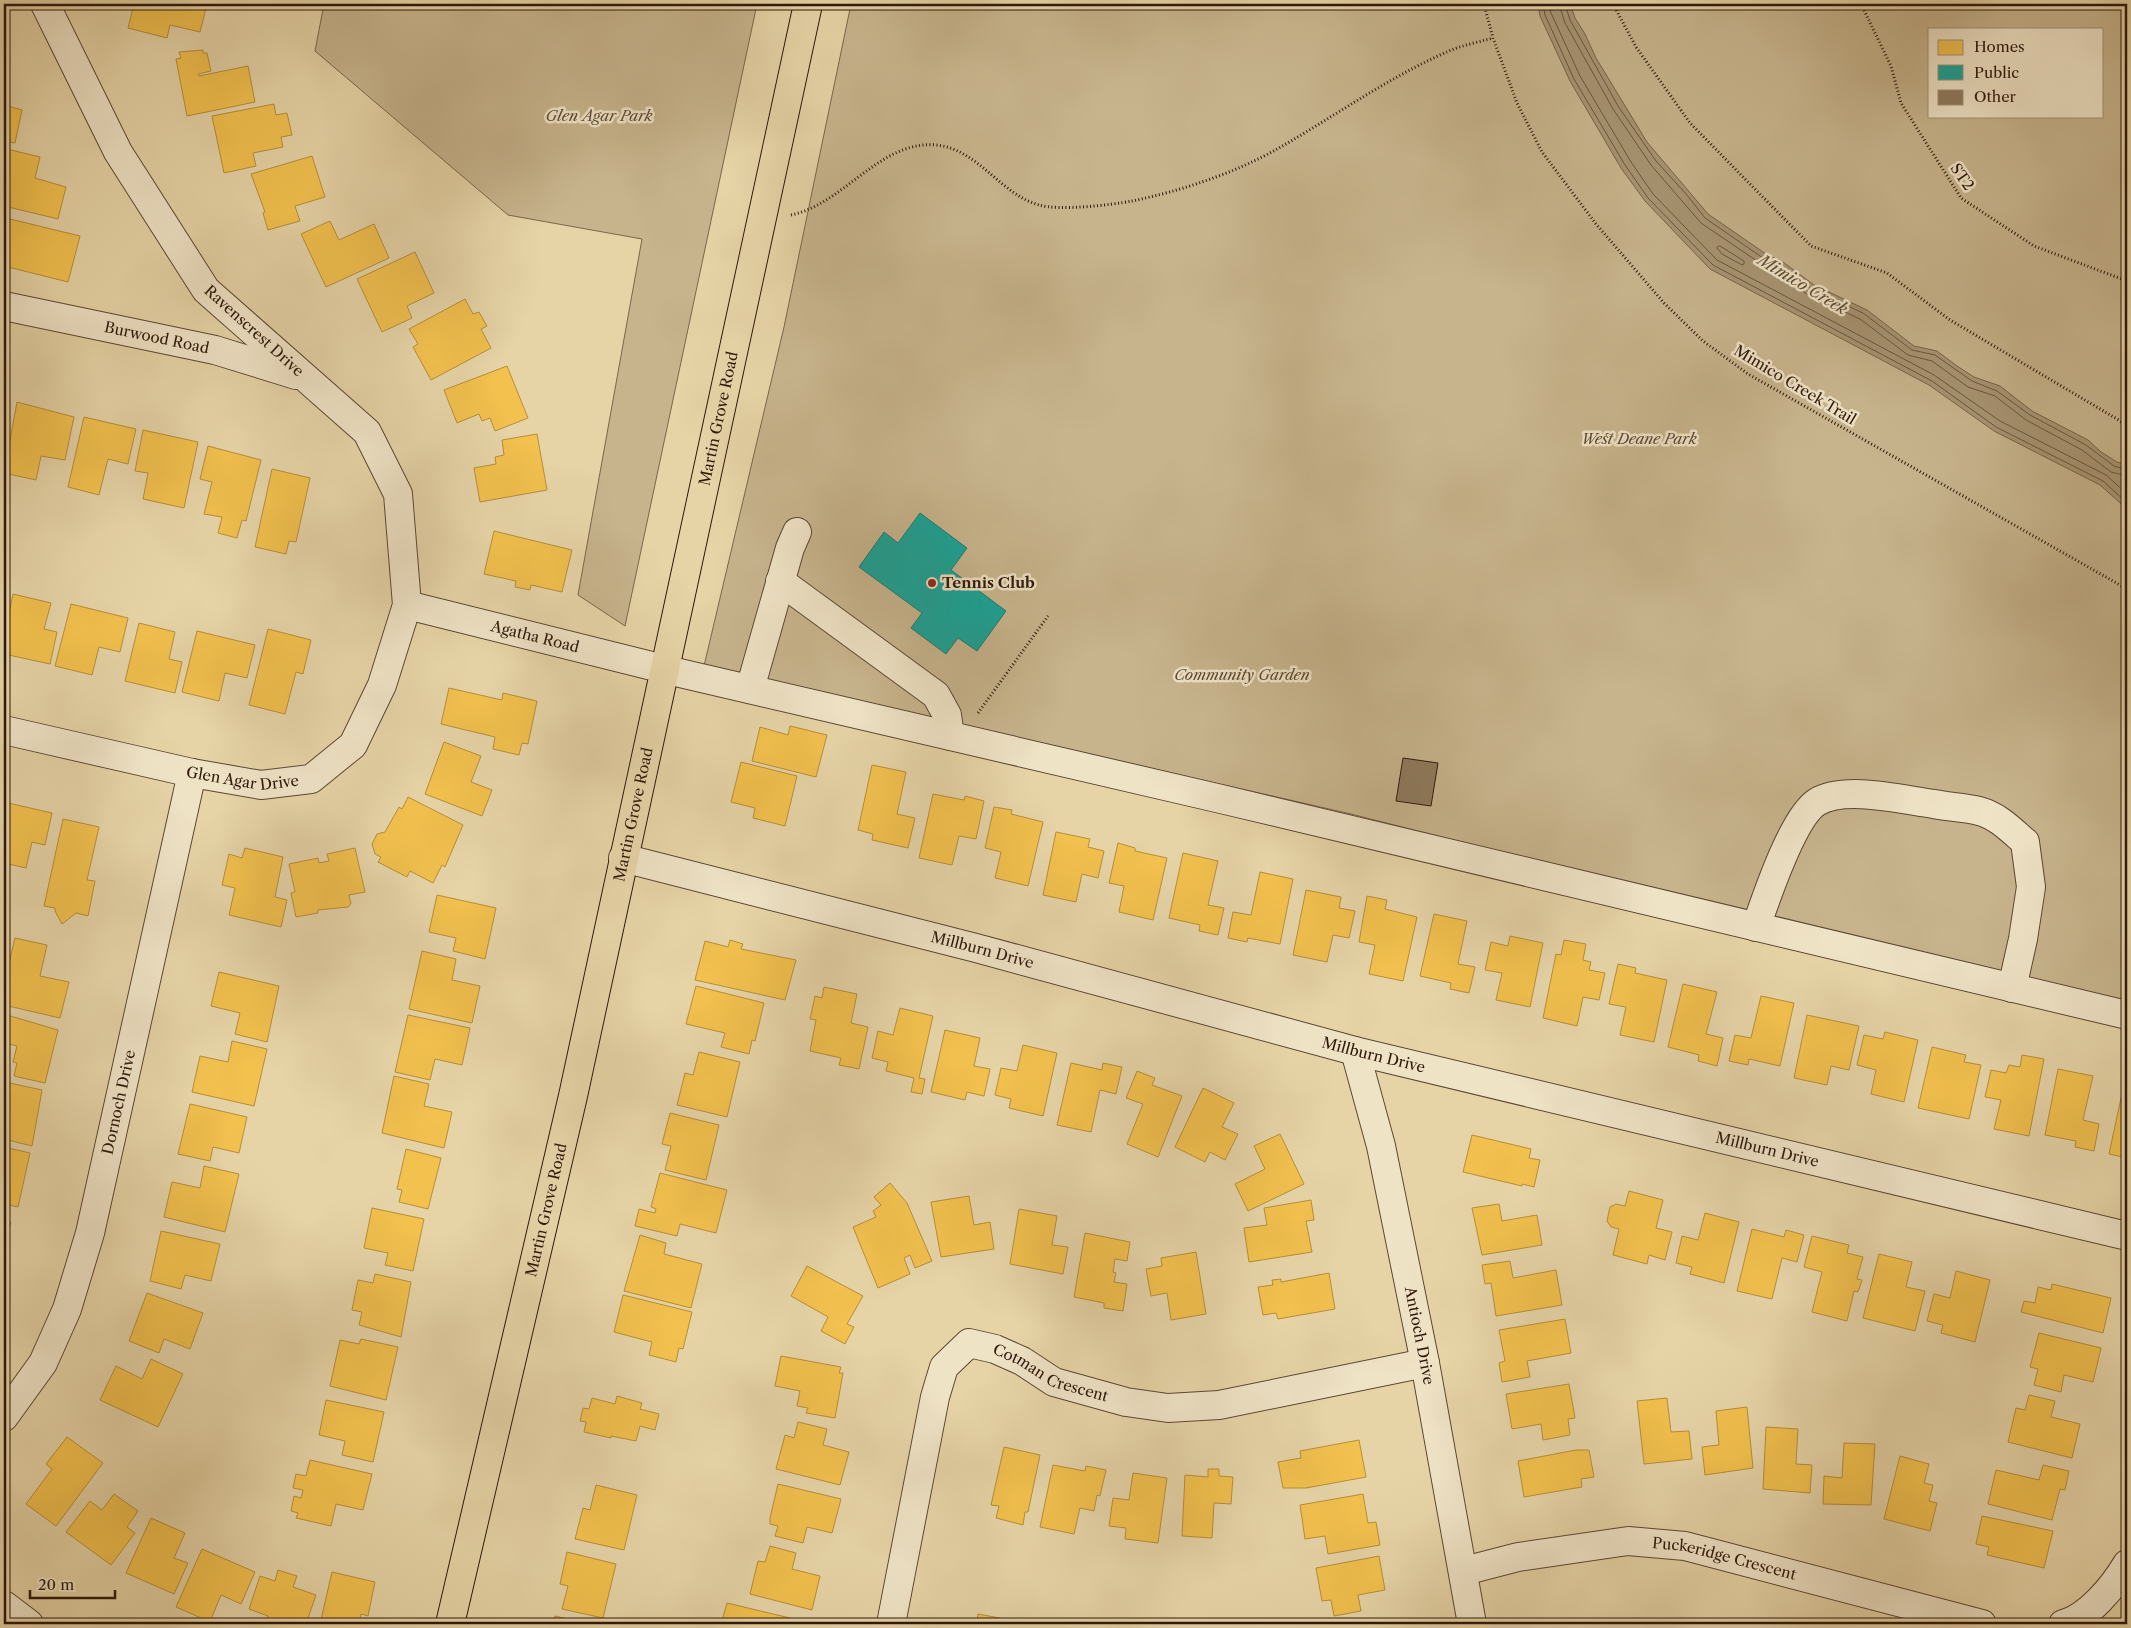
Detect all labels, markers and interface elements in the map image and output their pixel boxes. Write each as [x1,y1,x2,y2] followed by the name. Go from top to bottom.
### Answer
[1928,28,2104,118] legend
[1974,37,2025,56] text: Homes
[1974,63,2019,82] text: Public
[1974,87,2017,106] text: Other
[545,106,653,125] park label: Glen Agar Park
[1946,159,1978,194] street label: ST2
[1753,248,1852,319] water label: Mimico Creek
[201,281,308,380] street label: Ravenscrest Drive
[103,317,211,358] street label: Burwood Road
[1731,341,1860,429] street label: Mimico Creek Trail
[695,350,742,487] street label: Martin Grove Road
[1581,429,1697,448] park label: West Deane Park
[942,573,1035,592] place label: Tennis Club
[926,577,938,589] marker: Tennis Club
[488,616,581,657] street label: Agatha Road
[1174,665,1310,684] park label: Community Garden
[609,746,657,883] street label: Martin Grove Road
[185,762,300,794] street label: Glen Agar Drive
[929,927,1036,972] street label: Millburn Drive
[1320,1032,1427,1076] street label: Millburn Drive
[98,1048,139,1156] street label: Dornoch Drive
[1714,1128,1821,1171] street label: Millburn Drive
[521,1141,571,1279] street label: Martin Grove Road
[1401,1284,1439,1386] street label: Antioch Drive
[990,1339,1111,1406] street label: Cotman Crescent
[1651,1533,1799,1584] street label: Puckeridge Crescent
[30,1568,115,1600] scale bar
[38,1575,74,1594] text: 20 m

